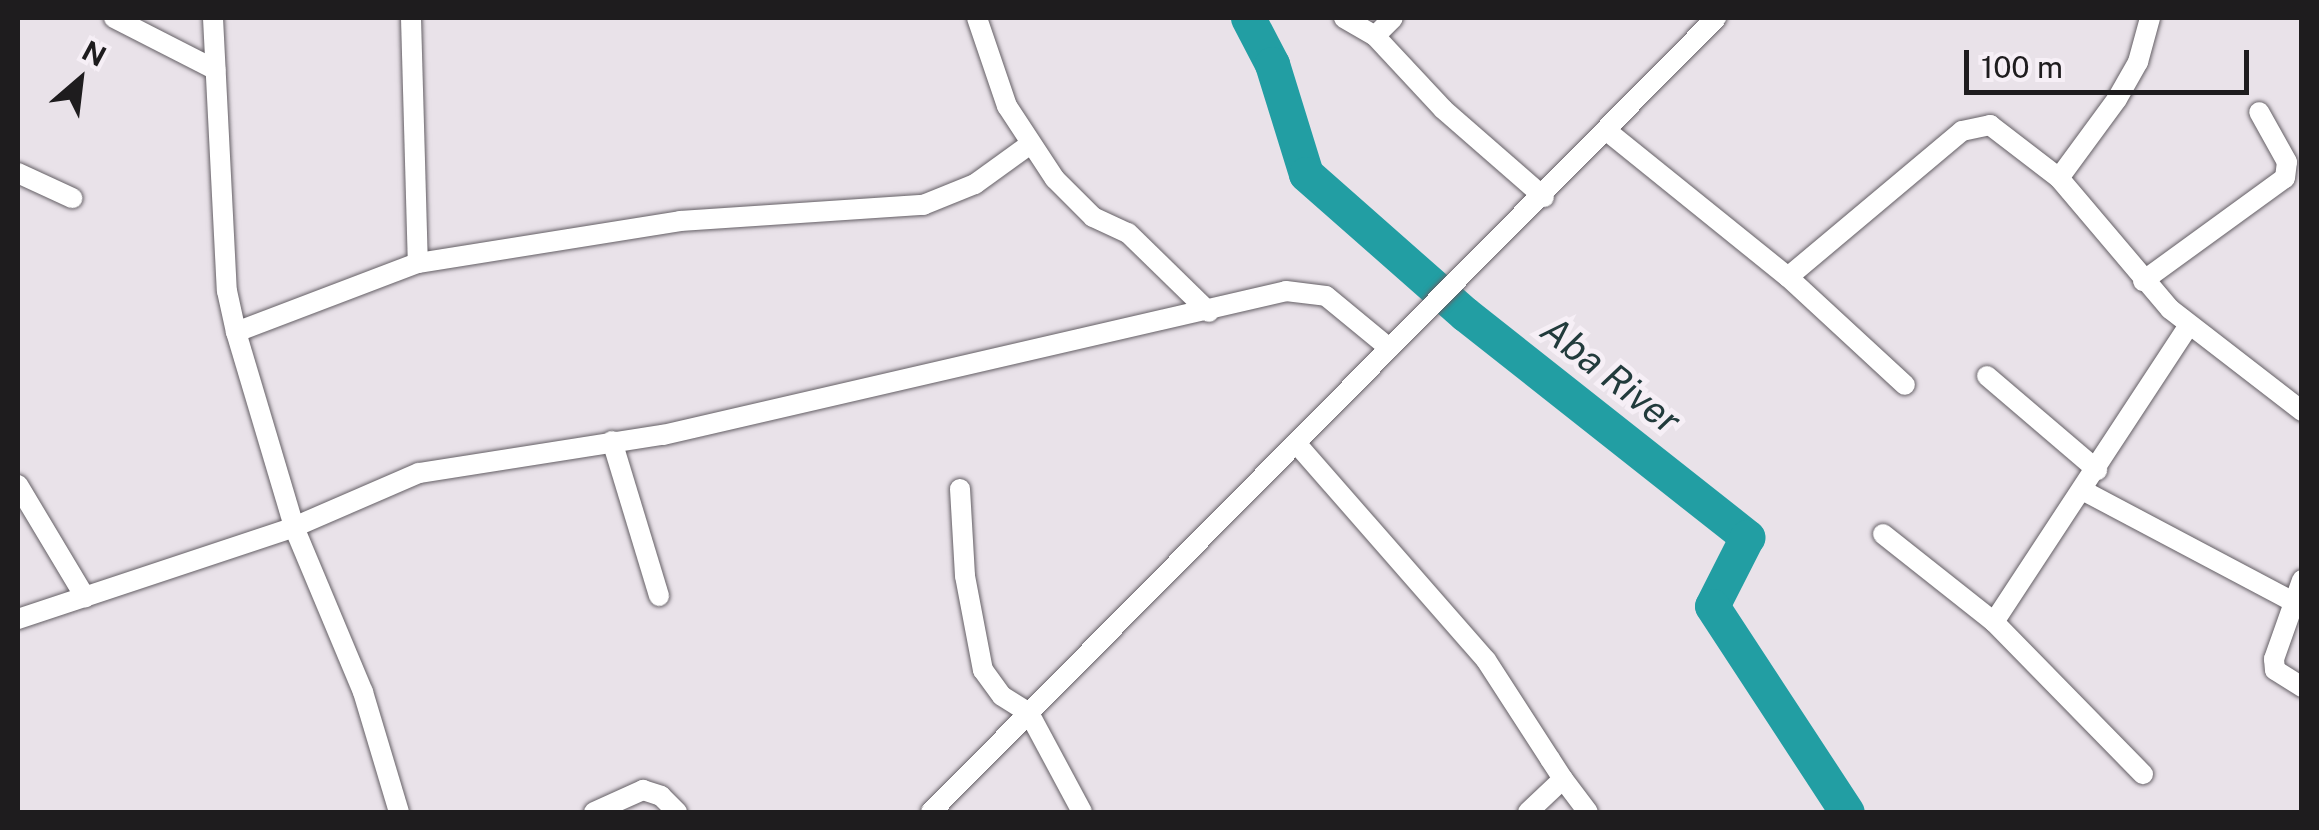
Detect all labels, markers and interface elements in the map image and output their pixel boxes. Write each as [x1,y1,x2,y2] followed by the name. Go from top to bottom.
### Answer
[30,30,130,130] north arrow
[1969,30,2254,92] scale bar
[77,33,112,73] text: N
[1981,49,2063,85] text: 100 m
[1532,307,1690,443] water label: Aba River

